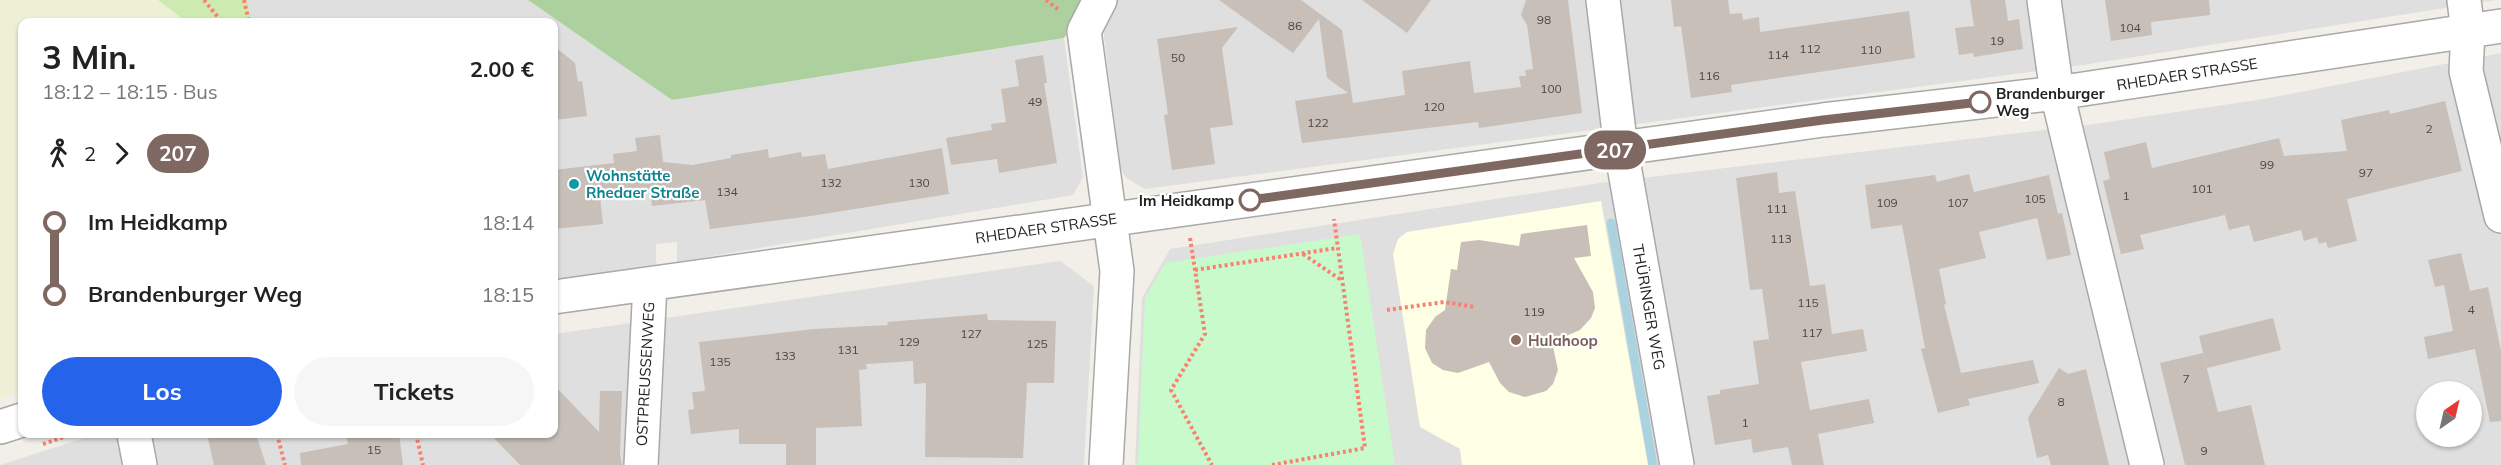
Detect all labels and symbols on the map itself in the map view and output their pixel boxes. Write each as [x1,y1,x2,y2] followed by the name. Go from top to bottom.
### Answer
[1537,12,1551,27] house number: 98
[1288,18,1302,33] house number: 86
[2119,20,2141,35] house number: 104
[1990,33,2004,48] house number: 19
[1799,41,1821,56] house number: 112
[1860,42,1882,57] house number: 110
[1767,47,1789,62] house number: 114
[1171,50,1185,65] house number: 50
[2115,53,2259,95] street label: RHEDAER STRASSE
[1698,68,1720,83] house number: 116
[1540,81,1562,96] house number: 100
[1996,84,2105,120] place label: Brandenburger Weg
[1969,91,1991,113] marker: Brandenburger Weg
[1028,94,1042,109] house number: 49
[1423,99,1445,114] house number: 120
[1307,115,1329,130] house number: 122
[2425,121,2433,136] house number: 2
[1580,130,1650,170] line badge: 207
[2260,157,2274,172] house number: 99
[2359,165,2373,180] house number: 97
[586,166,699,202] place label: Wohnstätte Rhedaer Straße
[820,175,842,190] house number: 132
[908,175,930,190] house number: 130
[567,177,581,191] marker: Wohnstätte Rhedaer Straße
[2191,181,2213,196] house number: 101
[716,184,738,199] house number: 134
[2122,188,2130,203] house number: 1
[1239,189,1261,211] marker: Im Heidkamp
[1139,191,1234,210] place label: Im Heidkamp
[2024,191,2046,206] house number: 105
[1876,195,1898,210] house number: 109
[1947,195,1969,210] house number: 107
[1766,201,1788,216] house number: 111
[974,209,1118,247] street label: RHEDAER STRASSE
[1770,231,1792,246] house number: 113
[1629,243,1669,371] street label: THÜRINGER WEG
[1797,295,1819,310] house number: 115
[632,301,658,447] street label: OSTPREUSSENWEG
[2467,302,2475,317] house number: 4
[1523,304,1545,319] house number: 119
[1801,325,1823,340] house number: 117
[960,326,982,341] house number: 127
[1528,331,1598,350] place label: Hulahoop
[1509,333,1523,347] marker: Hulahoop
[898,334,920,349] house number: 129
[1026,336,1048,351] house number: 125
[837,342,859,357] house number: 131
[774,348,796,363] house number: 133
[709,354,731,369] house number: 135
[2182,371,2190,386] house number: 7
[2416,381,2482,447] north arrow
[2057,394,2065,409] house number: 8
[1741,415,1749,430] house number: 1
[367,442,381,457] house number: 15
[2200,443,2208,458] house number: 9

